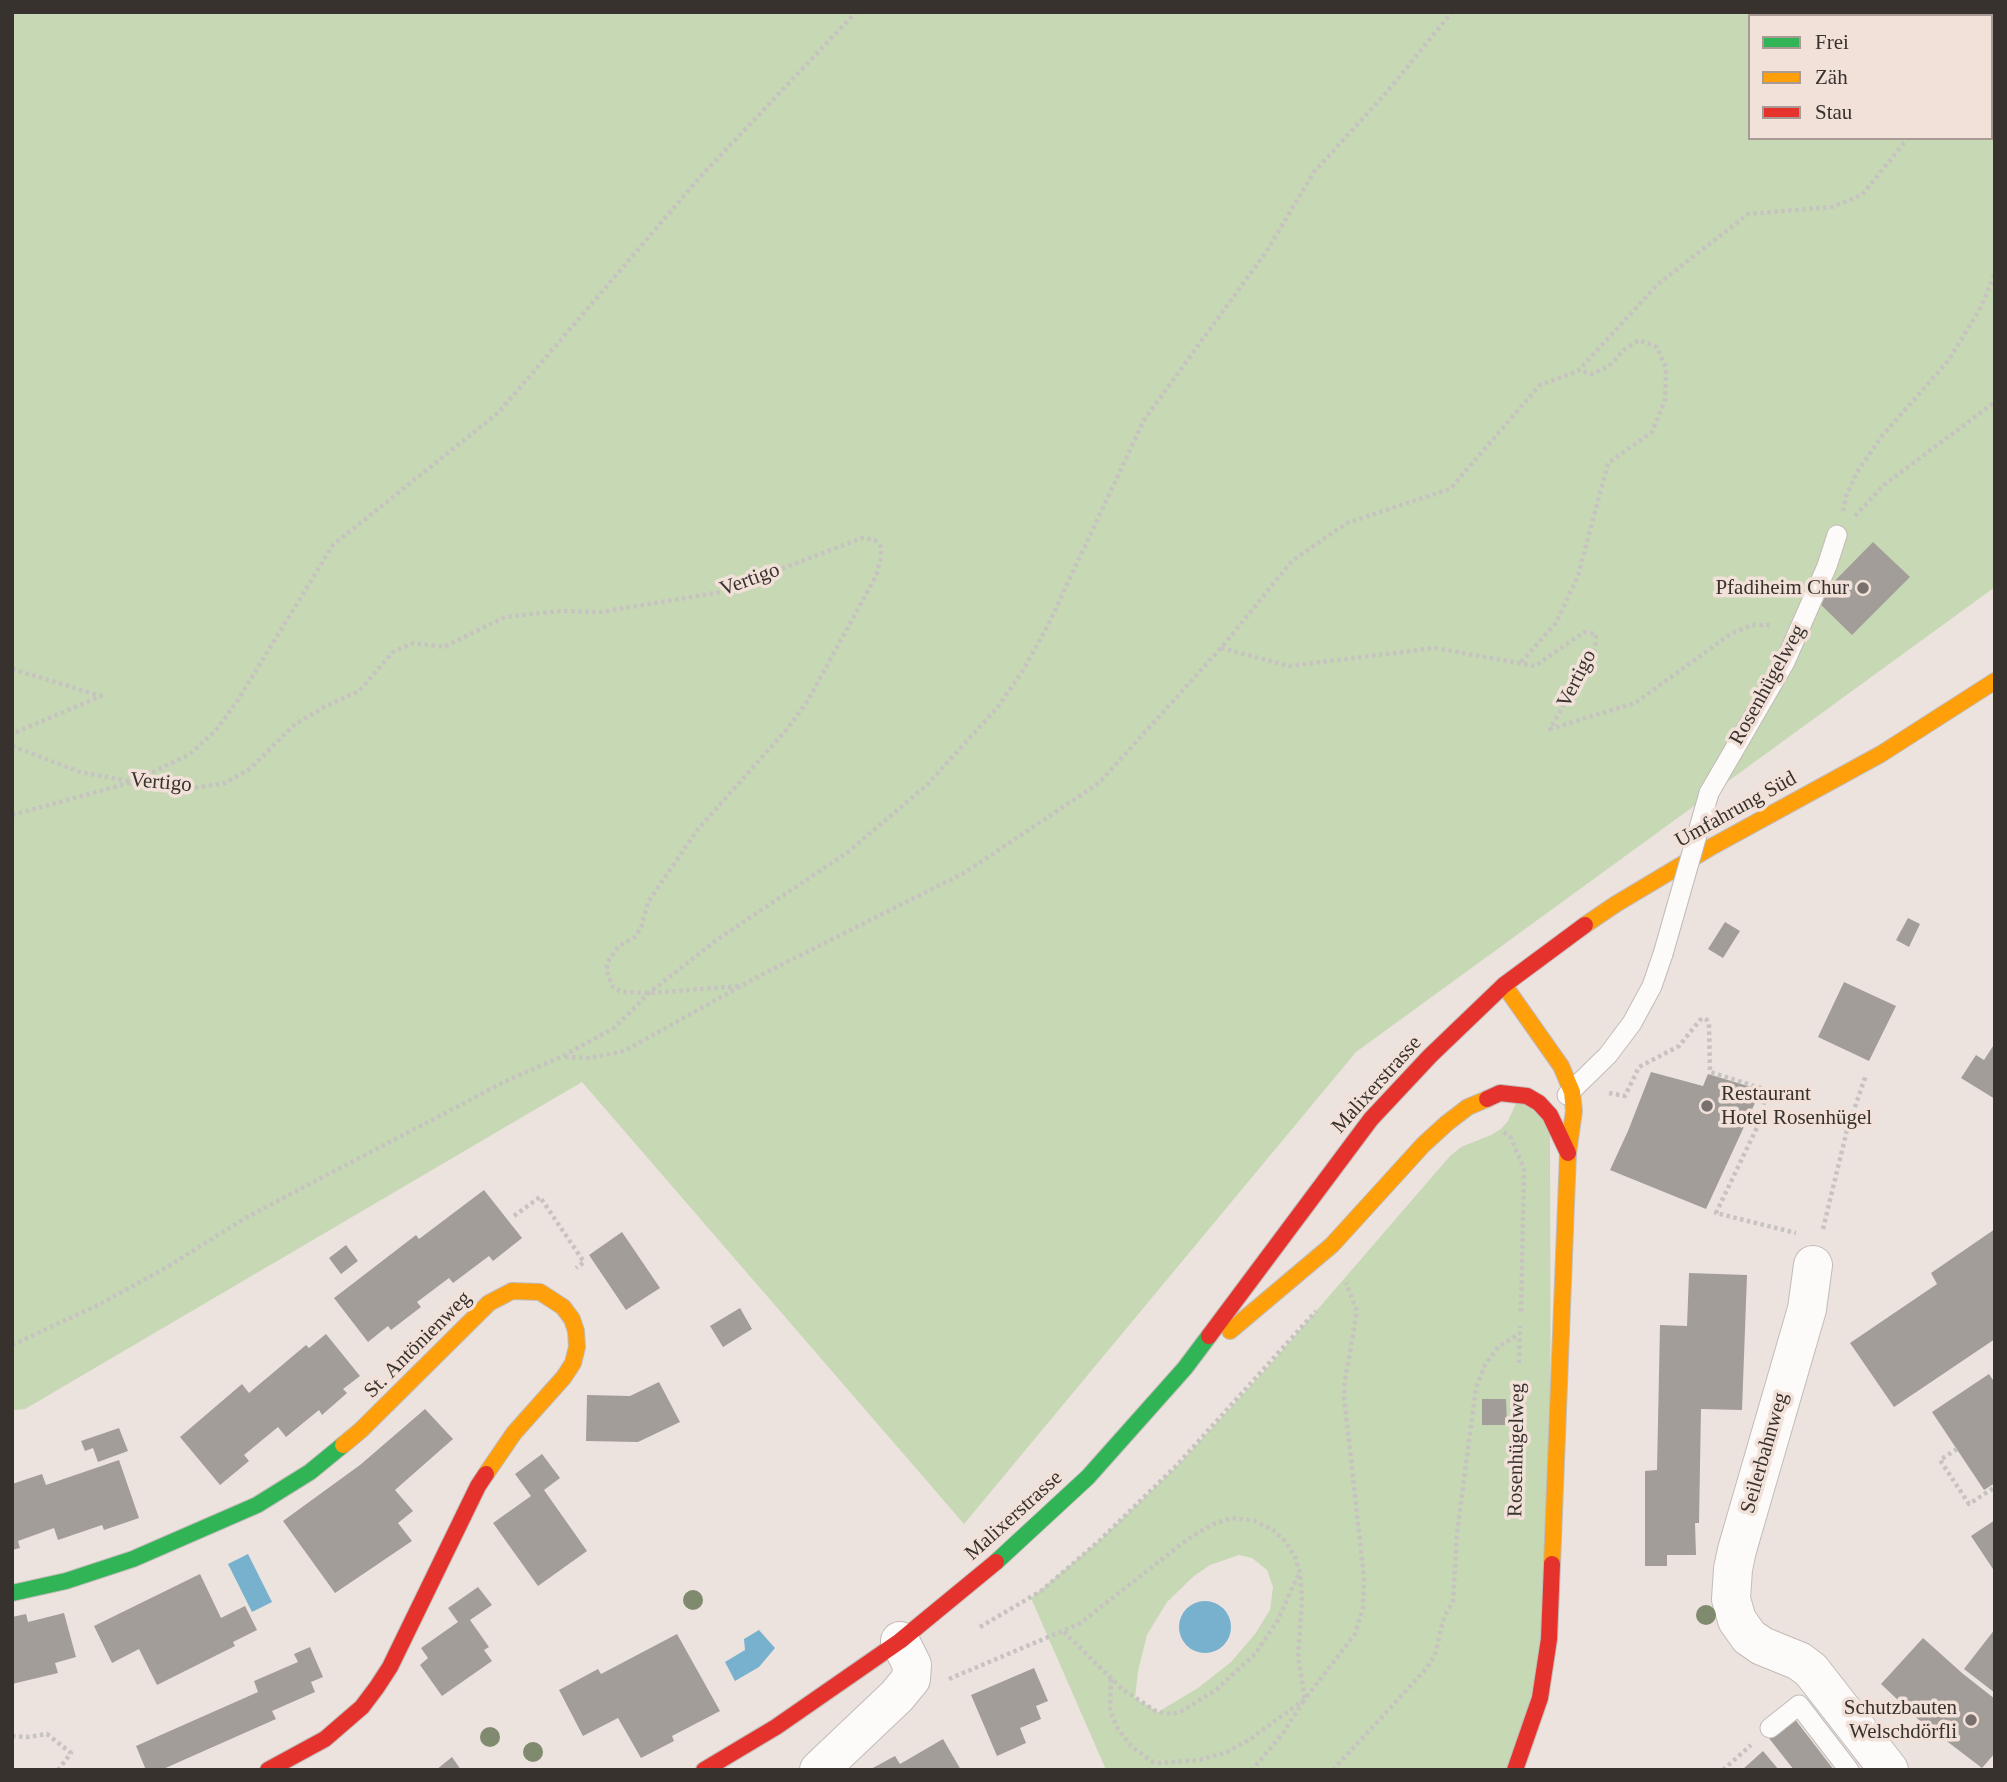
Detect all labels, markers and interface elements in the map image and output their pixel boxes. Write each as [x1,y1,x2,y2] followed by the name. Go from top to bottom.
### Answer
[1748,14,1993,140] legend
[1815,30,1849,54] text: Frei
[1815,65,1848,89] text: Zäh
[1815,100,1852,124] text: Stau
[717,558,783,602] street label: Vertigo
[1715,575,1849,601] place label: Pfadiheim Chur
[1855,580,1871,596] marker: Pfadiheim Chur
[1724,620,1812,750] street label: Rosenhügelweg
[1552,646,1602,712] street label: Vertigo
[1671,766,1801,854] street label: Umfahrung Süd
[129,768,193,798] street label: Vertigo
[1327,1031,1427,1139] street label: Malixerstrasse
[1721,1081,1872,1131] place label: Restaurant Hotel Rosenhügel
[1699,1098,1715,1114] marker: Restaurant Hotel Rosenhügel
[359,1286,477,1404] street label: St. Antönienweg
[1503,1383,1531,1517] street label: Rosenhügelweg
[1736,1390,1794,1516] street label: Seilerbahnweg
[960,1466,1068,1566] street label: Malixerstrasse
[1844,1695,1957,1745] place label: Schutzbauten Welschdörfli
[1963,1712,1979,1728] marker: Schutzbauten Welschdörfli

